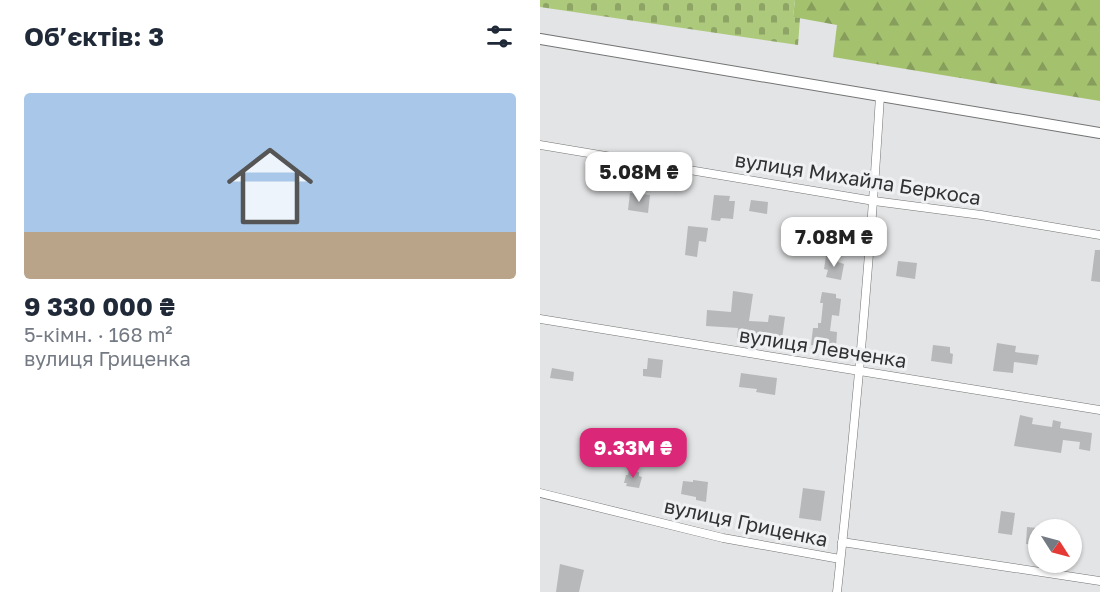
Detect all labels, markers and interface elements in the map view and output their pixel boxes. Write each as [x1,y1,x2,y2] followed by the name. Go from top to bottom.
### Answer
[483,20,516,53] icon: filters
[24,21,164,52] text: Об’єктів: 3
[216,132,324,240] icon: home
[733,147,983,209] street label: вулиця Михайла Беркоса
[584,152,694,203] pin: 5.08M ₴
[599,159,679,183] text: 5.08M ₴
[779,217,889,268] pin: 7.08M ₴
[795,224,873,248] text: 7.08M ₴
[24,291,175,322] text: 9 330 000 ₴
[24,322,173,346] text: 5-кімн. · 168 m²
[738,322,909,372] street label: вулиця Левченка
[24,346,191,370] text: вулиця Гриценка
[578,428,688,479] pin: 9.33M ₴
[594,435,672,459] text: 9.33M ₴
[662,493,830,551] street label: вулиця Гриценка
[1028,519,1082,573] north arrow
[1028,519,1082,573] map controls

